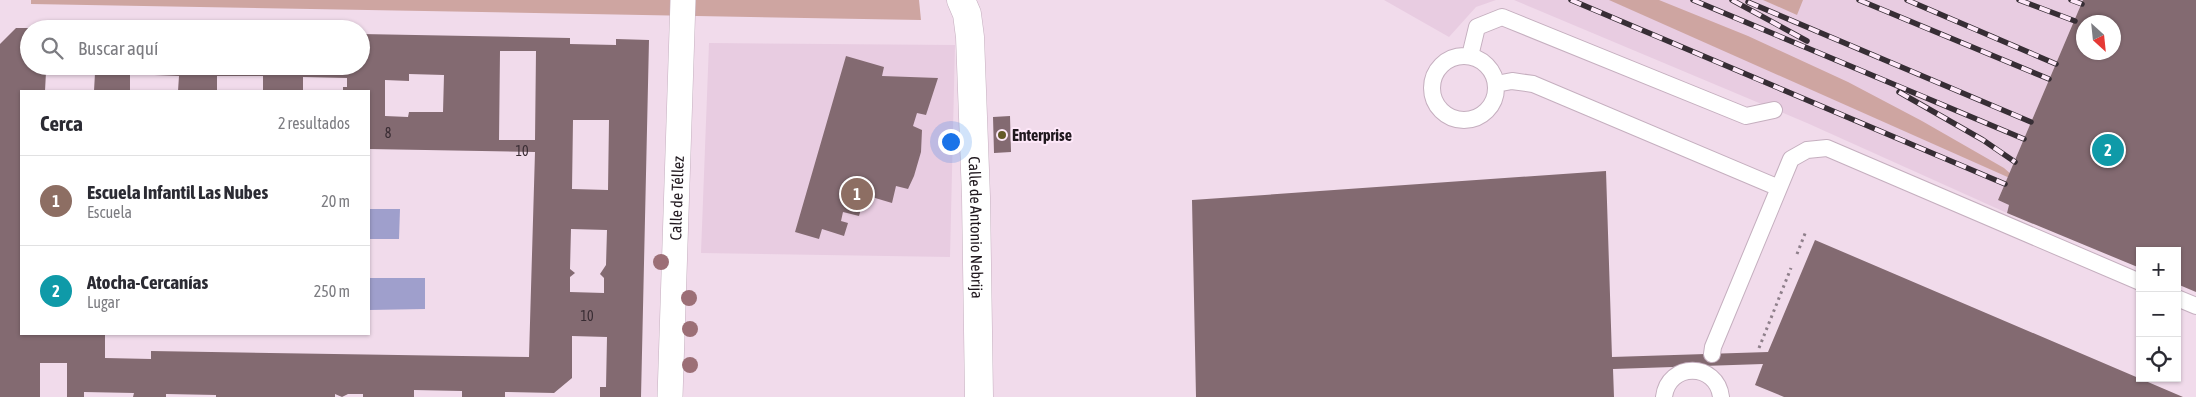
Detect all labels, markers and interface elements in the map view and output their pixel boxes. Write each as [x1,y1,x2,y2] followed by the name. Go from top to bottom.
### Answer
[2076,15,2121,60] north arrow
[20,20,370,75] search box
[38,34,66,62] icon: search
[78,37,158,59] text: Buscar aquí
[40,111,83,135] text: Cerca
[278,114,350,132] text: 2 resultados
[385,125,392,141] house number: 8
[1012,126,1072,144] place label: Enterprise
[938,129,964,155] your location
[996,129,1008,141] marker: Enterprise
[2092,131,2124,169] pin: 2
[515,143,529,159] house number: 10
[666,155,687,241] street label: Calle de Téllez
[965,156,987,299] street label: Calle de Antonio Nebrija
[841,175,873,213] pin: 1
[87,181,268,203] text: Escuela Infantil Las Nubes
[52,192,60,210] text: 1
[321,192,350,210] text: 20 m
[87,203,132,221] text: Escuela
[2136,247,2181,382] map controls
[2136,247,2181,292] button: +
[87,271,208,293] text: Atocha-Cercanías
[52,282,60,300] text: 2
[314,282,350,300] text: 250 m
[2136,292,2181,337] button: −
[87,293,120,311] text: Lugar
[580,308,594,324] house number: 10
[2136,337,2181,382] button: locate

